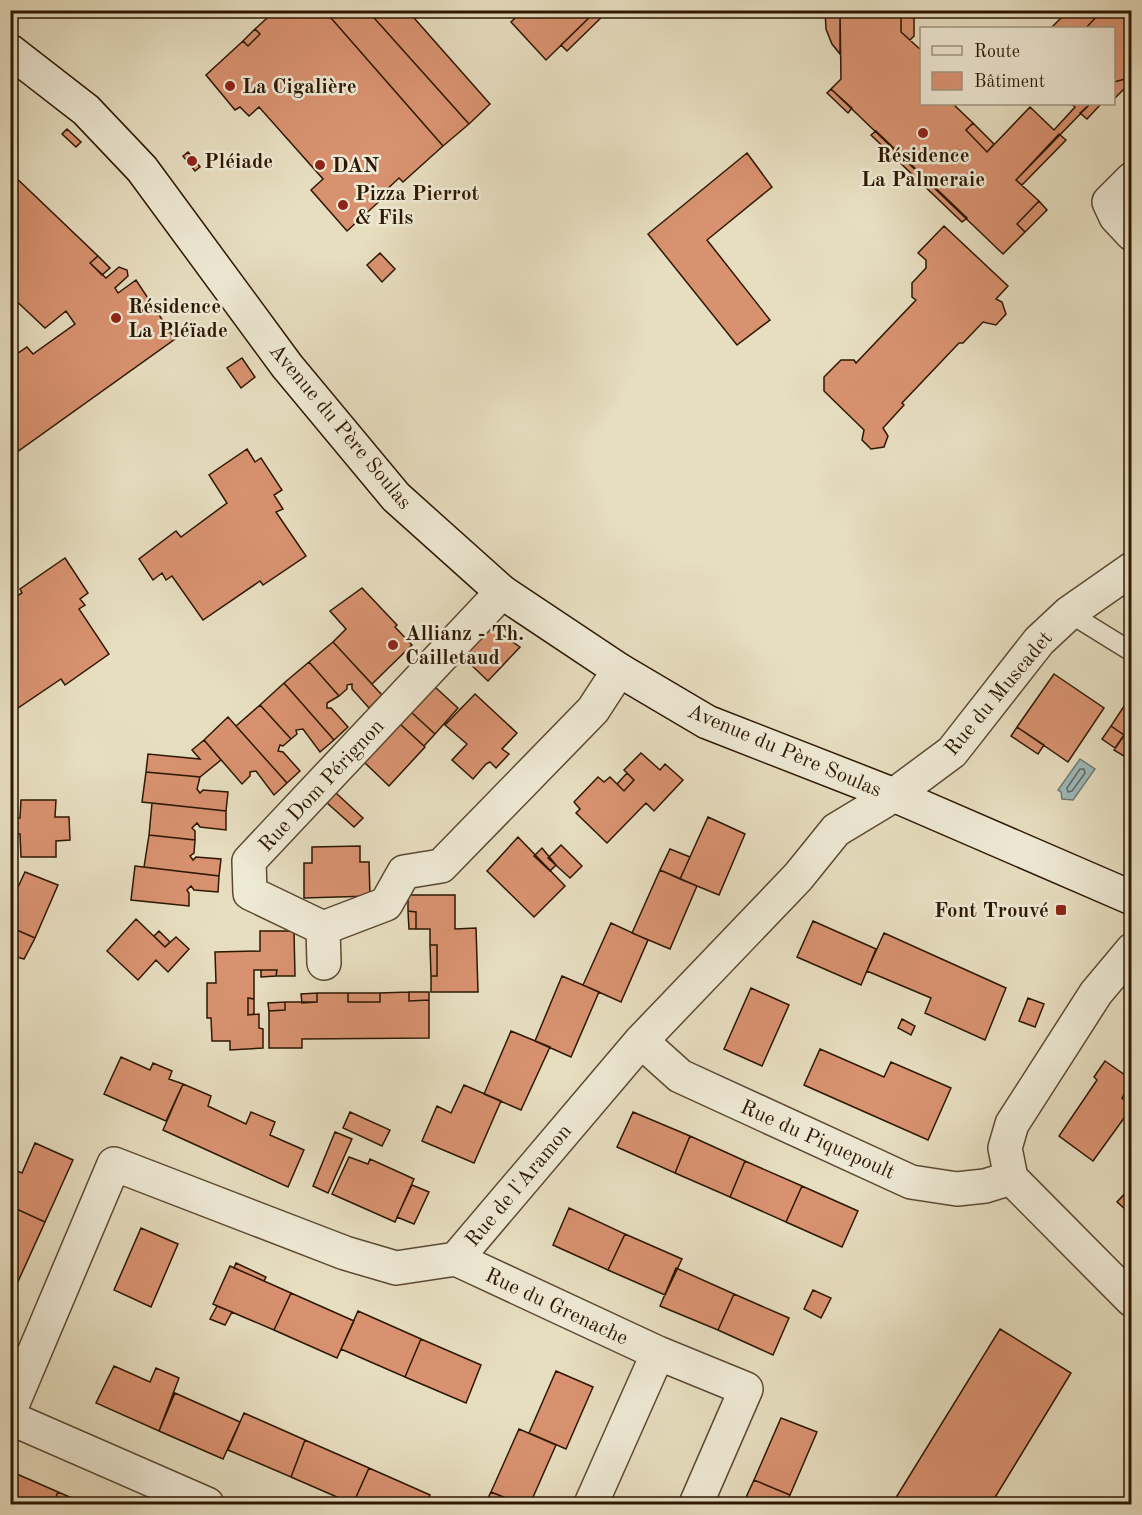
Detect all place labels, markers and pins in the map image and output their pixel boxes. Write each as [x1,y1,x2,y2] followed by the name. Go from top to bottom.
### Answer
[242,77,357,98] place label: La Cigalière
[223,79,237,93] marker: La Cigalière
[916,126,930,140] marker: Résidence La Palmeraie
[861,146,985,191] place label: Résidence La Palmeraie
[204,152,273,173] place label: Pléiade
[185,154,199,168] marker: Pléiade
[332,156,379,177] place label: DAN
[313,158,327,172] marker: DAN
[355,184,480,229] place label: Pizza Pierrot & Fils
[336,198,350,212] marker: Pizza Pierrot & Fils
[128,297,228,342] place label: Résidence La Pléïade
[109,311,123,325] marker: Résidence La Pléïade
[405,624,524,669] place label: Allianz - Th. Cailletaud
[386,638,400,652] marker: Allianz - Th. Cailletaud
[934,901,1049,922] place label: Font Trouvé
[1054,903,1068,917] marker: Font Trouvé

